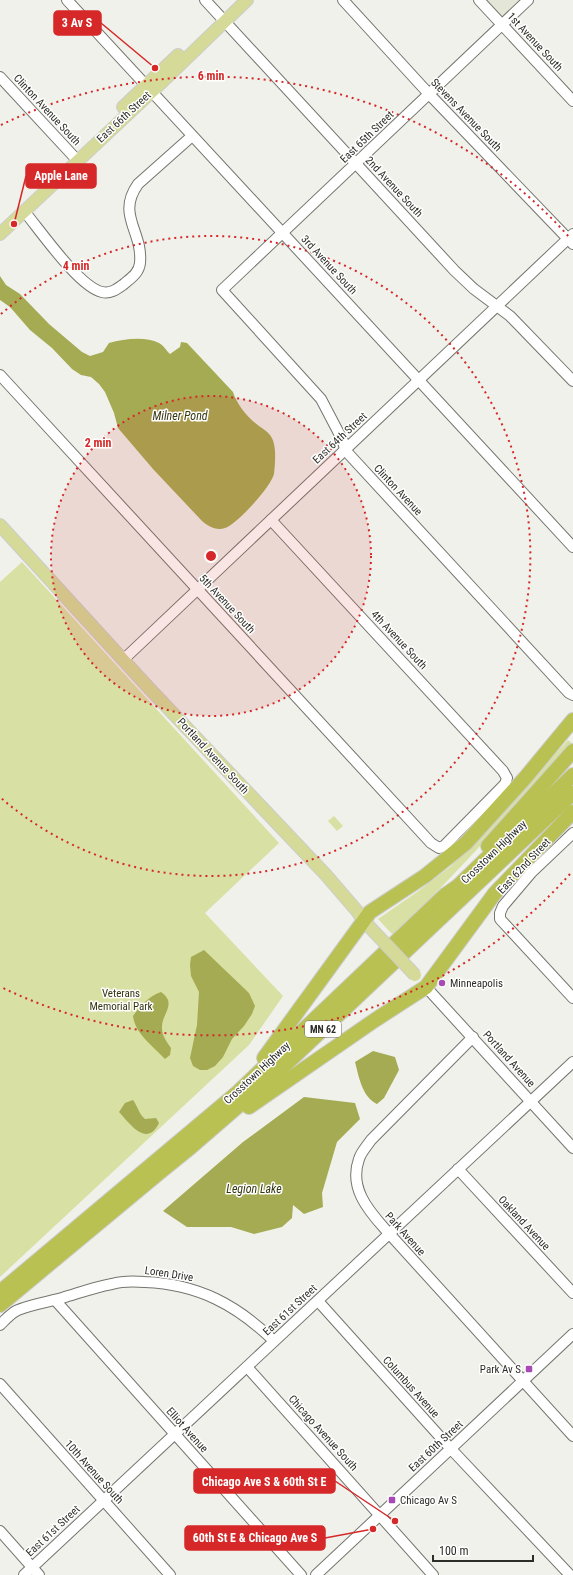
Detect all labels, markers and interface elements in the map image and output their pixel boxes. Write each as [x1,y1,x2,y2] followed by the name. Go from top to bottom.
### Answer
[504,10,566,74] street label: 1st Avenue South
[54,11,101,35] callout: 3 Av S
[62,16,93,30] text: 3 Av S
[198,69,224,83] text: 6 min
[11,72,83,148] street label: Clinton Avenue South
[428,76,504,154] street label: Stevens Avenue South
[94,89,154,145] street label: East 66th Street
[338,108,396,166] street label: East 65th Street
[363,154,425,220] street label: 2nd Avenue South
[26,164,96,188] callout: Apple Lane
[34,169,88,183] text: Apple Lane
[298,233,360,297] street label: 3rd Avenue South
[63,259,89,273] text: 4 min
[152,409,208,423] water label: Milner Pond
[310,410,370,466] street label: East 64th Street
[85,436,111,450] text: 2 min
[371,462,425,518] street label: Clinton Avenue
[204,549,218,563] centre of rings
[196,572,258,636] street label: 5th Avenue South
[368,608,430,672] street label: 4th Avenue South
[175,715,251,797] street label: Portland Avenue South
[459,817,530,886] street label: Crosstown Highway
[495,835,553,897] street label: East 62nd Street
[450,977,503,990] place label: Minneapolis
[437,978,447,988] marker: Minneapolis
[89,987,153,1013] park label: Veterans Memorial Park
[305,1021,341,1037] road number: MN 62
[480,1028,538,1090] street label: Portland Avenue
[221,1039,293,1107] street label: Crosstown Highway
[226,1182,282,1196] water label: Legion Lake
[496,1193,552,1253] street label: Oakland Avenue
[382,1210,428,1258] street label: Park Avenue
[144,1264,194,1284] street label: Loren Drive
[260,1282,320,1338] street label: East 61st Street
[380,1354,442,1420] street label: Columbus Avenue
[480,1363,521,1376] place label: Park Av S
[524,1364,534,1374] marker: Park Av S
[286,1393,360,1473] street label: Chicago Avenue South
[163,1405,211,1455] street label: Elliot Avenue
[406,1418,466,1474] street label: East 60th Street
[62,1437,126,1507] street label: 10th Avenue South
[194,1469,335,1493] callout: Chicago Ave S & 60th St E
[202,1475,326,1489] text: Chicago Ave S & 60th St E
[400,1494,457,1507] place label: Chicago Av S
[387,1495,397,1505] marker: Chicago Av S
[23,1503,83,1559] street label: East 61st Street
[185,1526,325,1550] callout: 60th St E & Chicago Ave S
[193,1531,318,1545] text: 60th St E & Chicago Ave S
[433,1537,533,1563] scale bar
[439,1544,469,1558] text: 100 m

